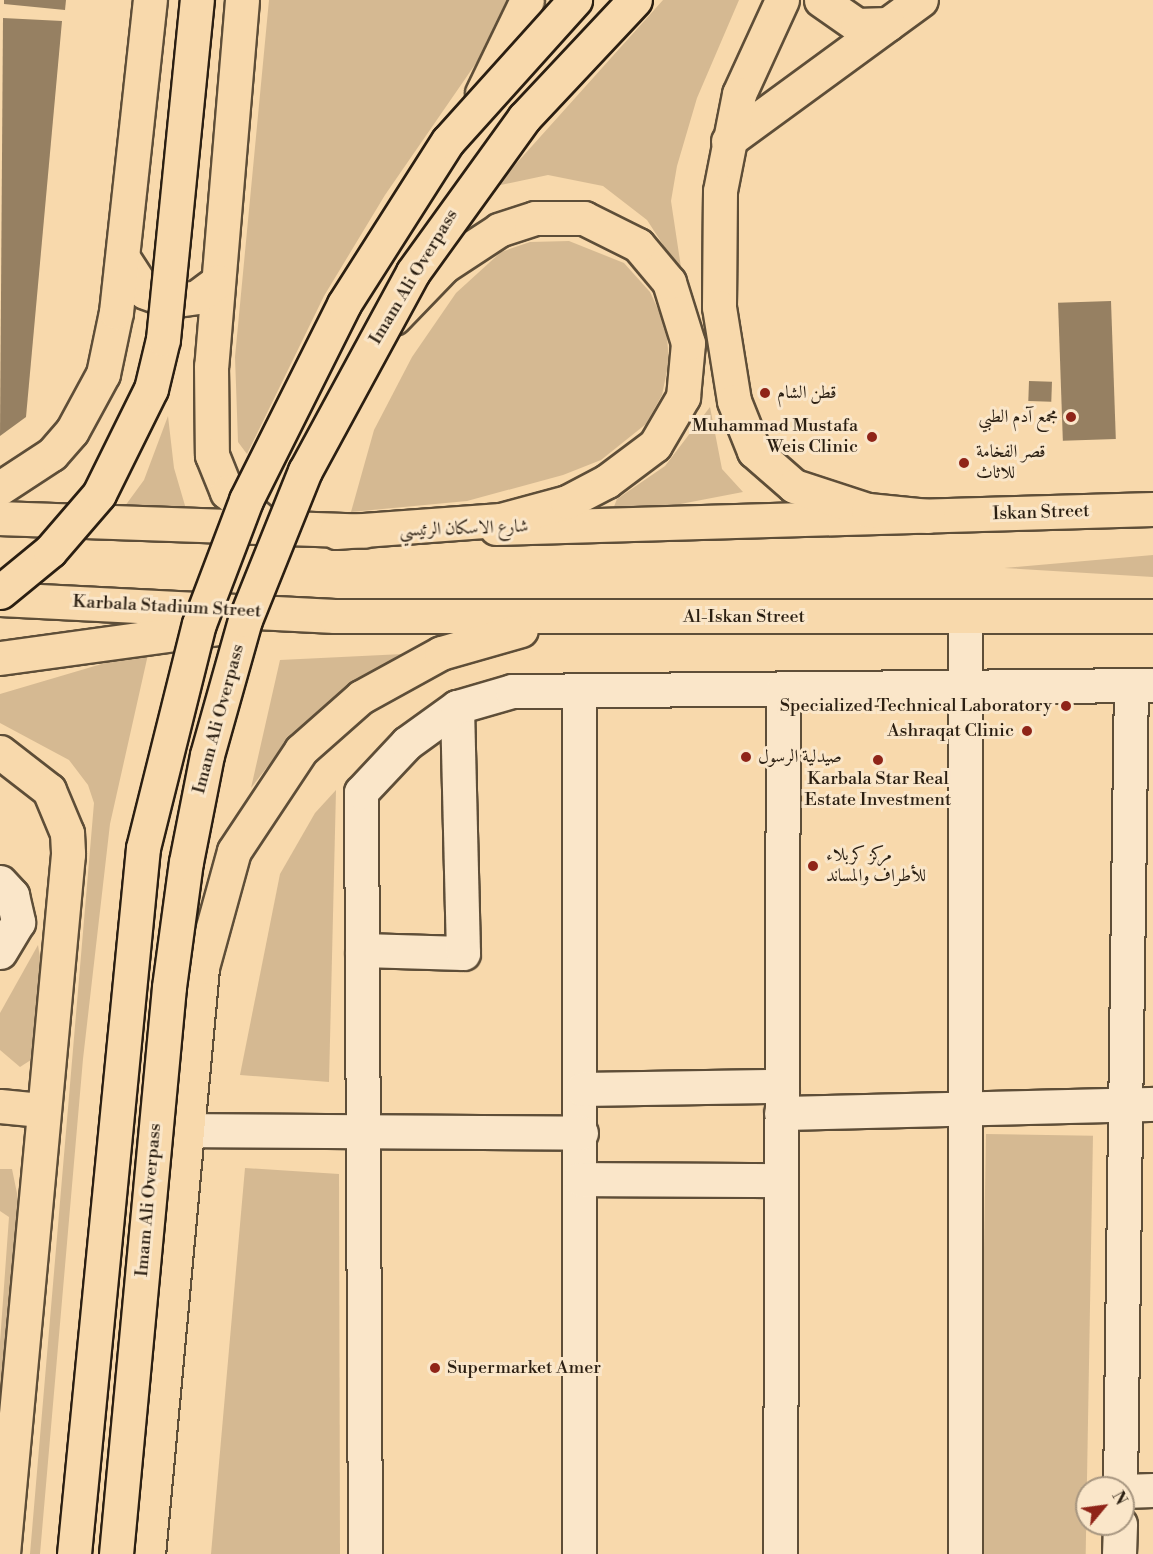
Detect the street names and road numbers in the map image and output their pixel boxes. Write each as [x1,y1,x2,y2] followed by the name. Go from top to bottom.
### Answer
[365,205,463,349] street label: Imam Ali Overpass
[992,501,1090,525] street label: Iskan Street
[399,516,529,542] street label: شارع الاسكان الرئيسي
[72,591,262,623] street label: Karbala Stadium Street
[683,606,805,628] street label: Al-Iskan Street
[189,642,249,796] street label: Imam Ali Overpass
[132,1122,166,1278] street label: Imam Ali Overpass

